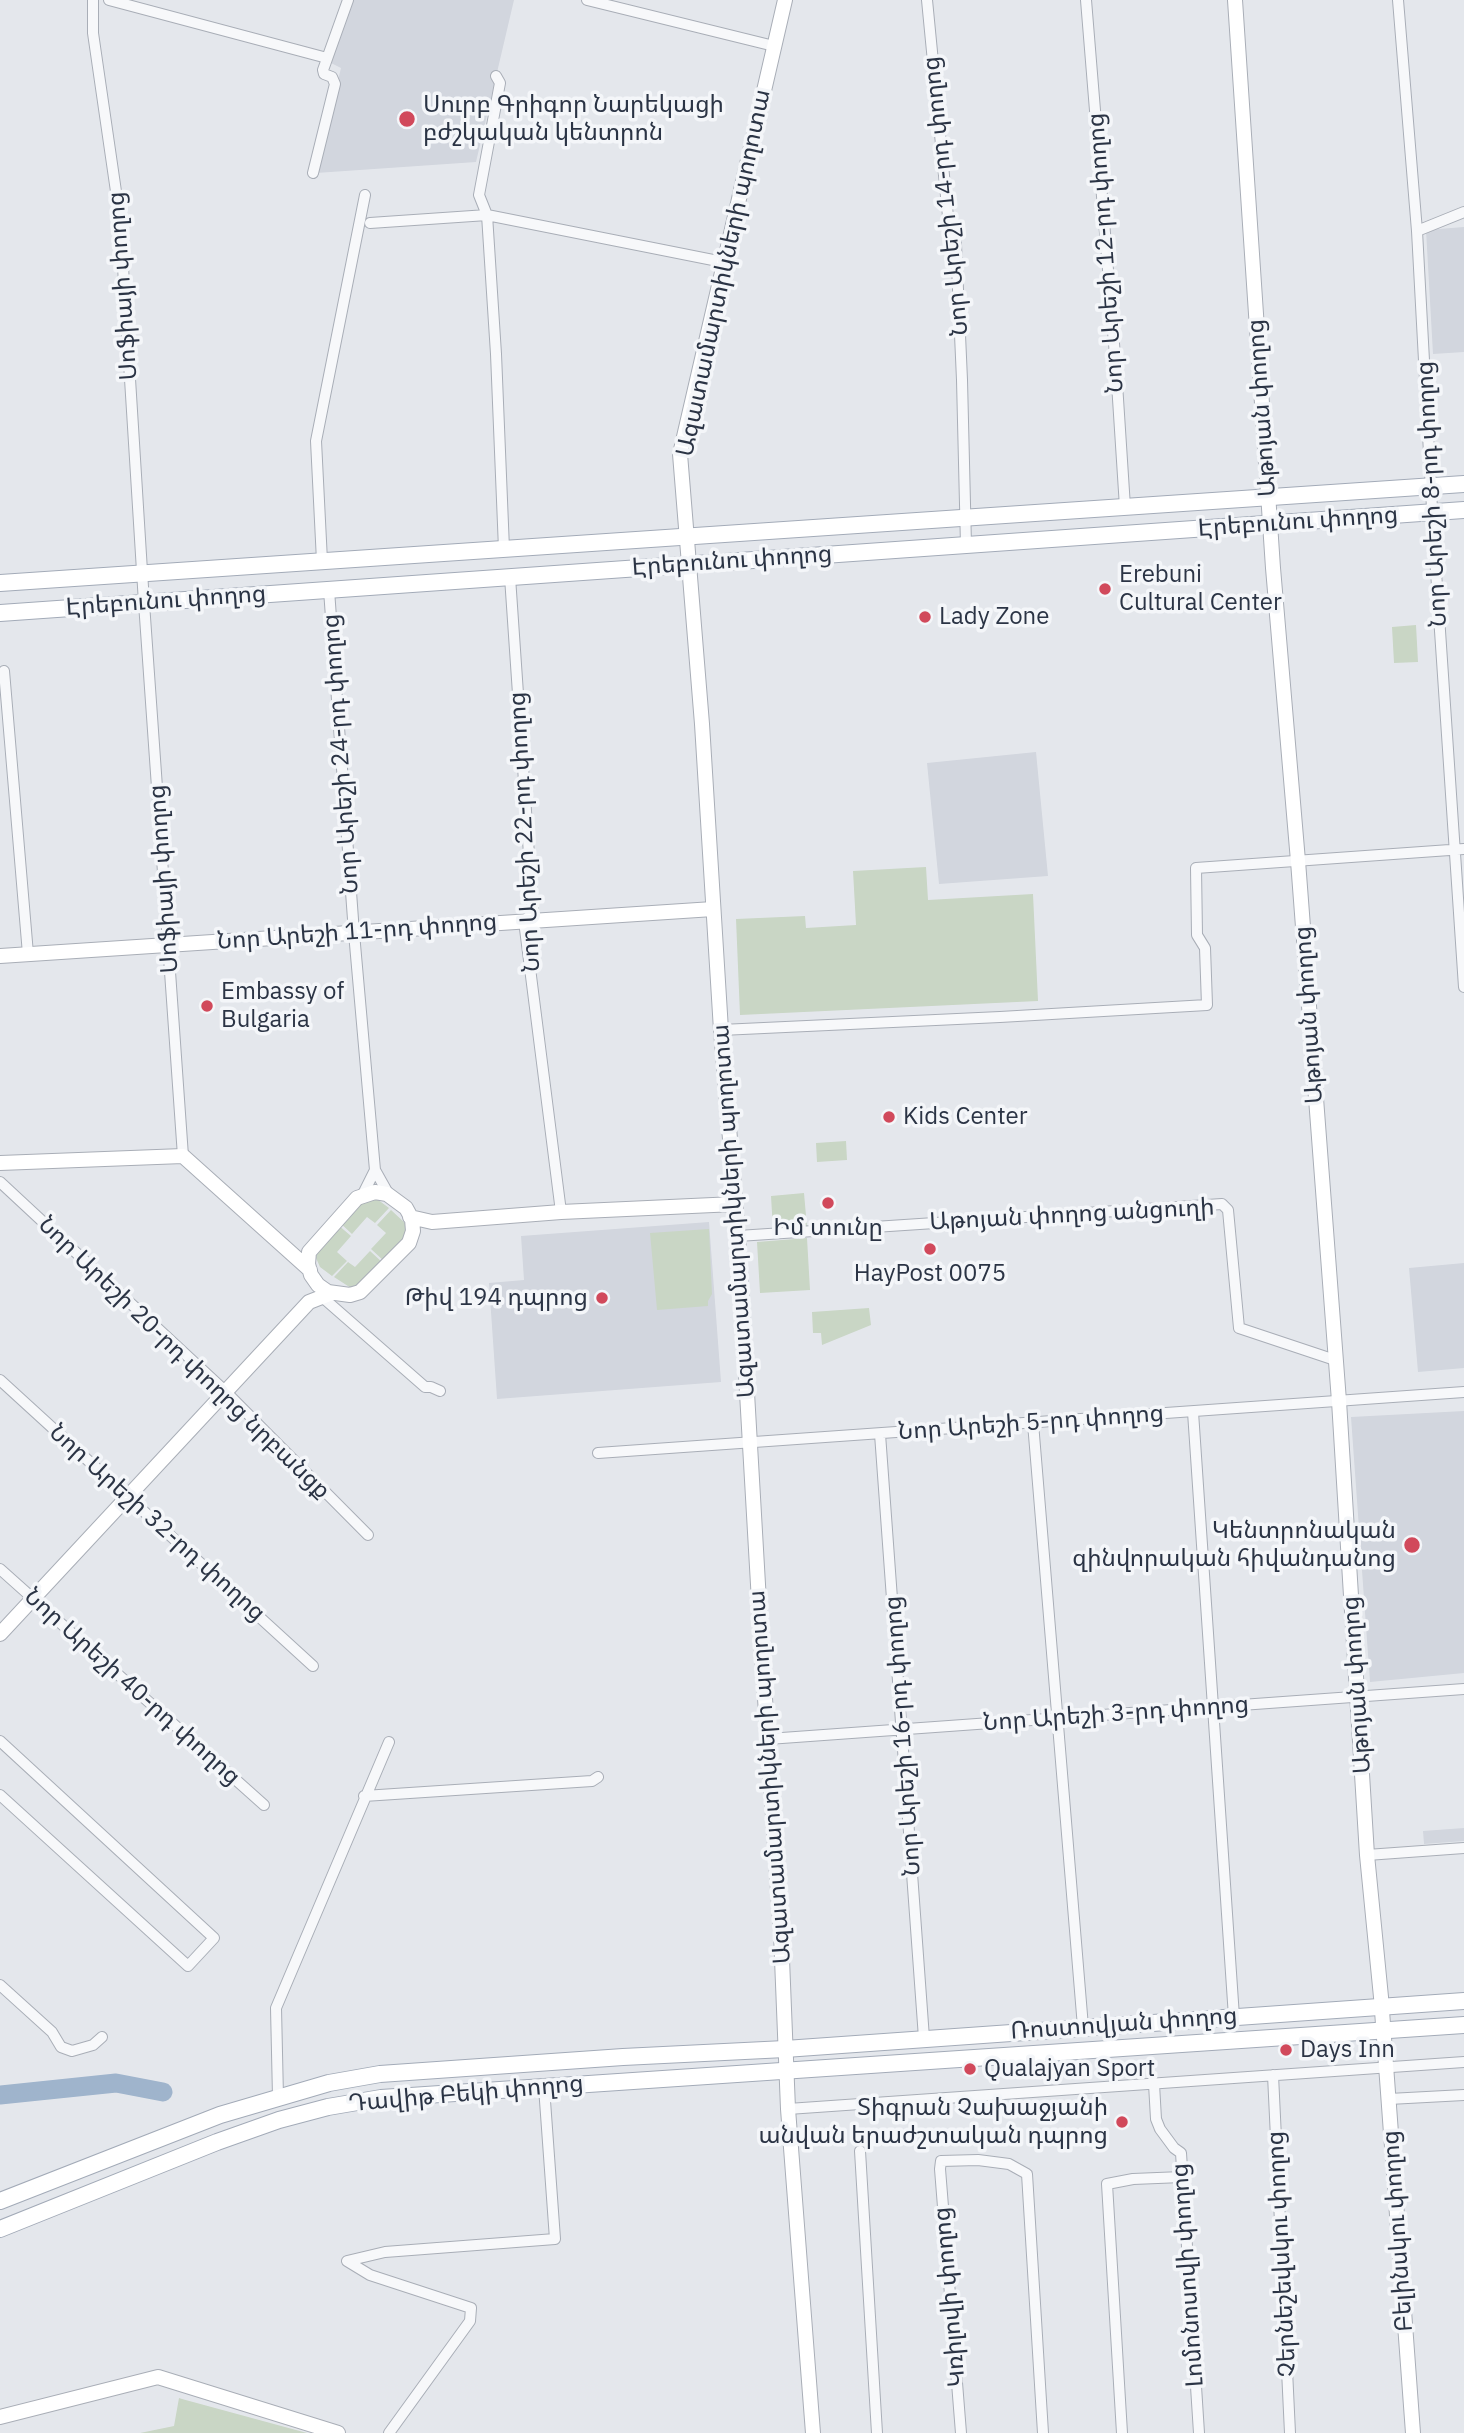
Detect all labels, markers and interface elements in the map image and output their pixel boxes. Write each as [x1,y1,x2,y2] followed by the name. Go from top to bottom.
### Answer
[917,55,975,337] street label: Նոր Արեշի 14-րդ փողոց
[671,87,777,459] street label: Ազատամարտիկների պողոտա
[423,91,724,147] place label: Սուրբ Գրիգոր Նարեկացի բժշկական կենտրոն
[397,109,417,129] marker: Սուրբ Գրիգոր Նարեկացի բժշկական կենտրոն
[1082,112,1130,394] street label: Նոր Արեշի 12-րդ փողոց
[102,191,144,381] street label: Սոֆիայի փողոց
[1241,318,1283,498] street label: Աթոյան փողոց
[1411,360,1453,628] street label: Նոր Արեշի 8-րդ փողոց
[1197,501,1399,543] street label: Էրեբունու փողոց
[631,540,833,582] street label: Էրեբունու փողոց
[1119,561,1282,617] place label: Erebuni Cultural Center
[65,580,267,622] street label: Էրեբունու փողոց
[1097,581,1113,597] marker: Erebuni Cultural Center
[939,603,1049,631] place label: Lady Zone
[917,609,933,625] marker: Lady Zone
[317,613,365,895] street label: Նոր Արեշի 24-րդ փողոց
[503,691,547,973] street label: Նոր Արեշի 22-րդ փողոց
[143,784,185,974] street label: Սոֆիայի փողոց
[216,908,498,956] street label: Նոր Արեշի 11-րդ փողոց
[1288,925,1330,1105] street label: Աթոյան փողոց
[221,978,344,1034] place label: Embassy of Bulgaria
[199,998,215,1014] marker: Embassy of Bulgaria
[707,1023,761,1399] street label: Ազատամարտիկների պողոտա
[903,1103,1028,1131] place label: Kids Center
[881,1109,897,1125] marker: Kids Center
[929,1193,1215,1237] street label: Աթոյան փողոց անցուղի
[820,1195,836,1211] marker: Իմ տունը
[32,1211,336,1505] street label: Նոր Արեշի 20-րդ փողոց նրբանցք
[773,1214,883,1242] place label: Իմ տունը
[922,1241,938,1257] marker: HayPost 0075
[854,1260,1006,1288] place label: HayPost 0075
[405,1284,588,1312] place label: Թիվ 194 դպրոց
[594,1290,610,1306] marker: Թիվ 194 դպրոց
[897,1399,1165,1447] street label: Նոր Արեշի 5-րդ փողոց
[43,1418,271,1628] street label: Նոր Արեշի 32-րդ փողոց
[1072,1517,1396,1573] place label: Կենտրոնական զինվորական հիվանդանոց
[1402,1535,1422,1555] marker: Կենտրոնական զինվորական հիվանդանոց
[18,1582,246,1792] street label: Նոր Արեշի 40-րդ փողոց
[743,1589,797,1965] street label: Ազատամարտիկների պողոտա
[879,1595,927,1877] street label: Նոր Արեշի 16-րդ փողոց
[1336,1595,1378,1775] street label: Աթոյան փողոց
[982,1690,1250,1738] street label: Նոր Արեշի 3-րդ փողոց
[1010,2002,1238,2046] street label: Ռոստովյան փողոց
[1300,2036,1395,2064] place label: Days Inn
[1278,2042,1294,2058] marker: Days Inn
[984,2055,1155,2083] place label: Qualajyan Sport
[962,2061,978,2077] marker: Qualajyan Sport
[347,2069,585,2119] street label: Դավիթ Բեկի փողոց
[758,2094,1108,2150] place label: Տիգրան Չախաջյանի անվան երաժշտական դպրոց
[1114,2114,1130,2130] marker: Տիգրան Չախաջյանի անվան երաժշտական դպրոց
[1377,2129,1419,2333] street label: Բելինսկու փողոց
[1261,2130,1303,2378] street label: Չերնեշեվսկու փողոց
[1166,2162,1210,2388] street label: Լոմոնոսովի փողոց
[928,2206,972,2388] street label: Կռիլովի փողոց

